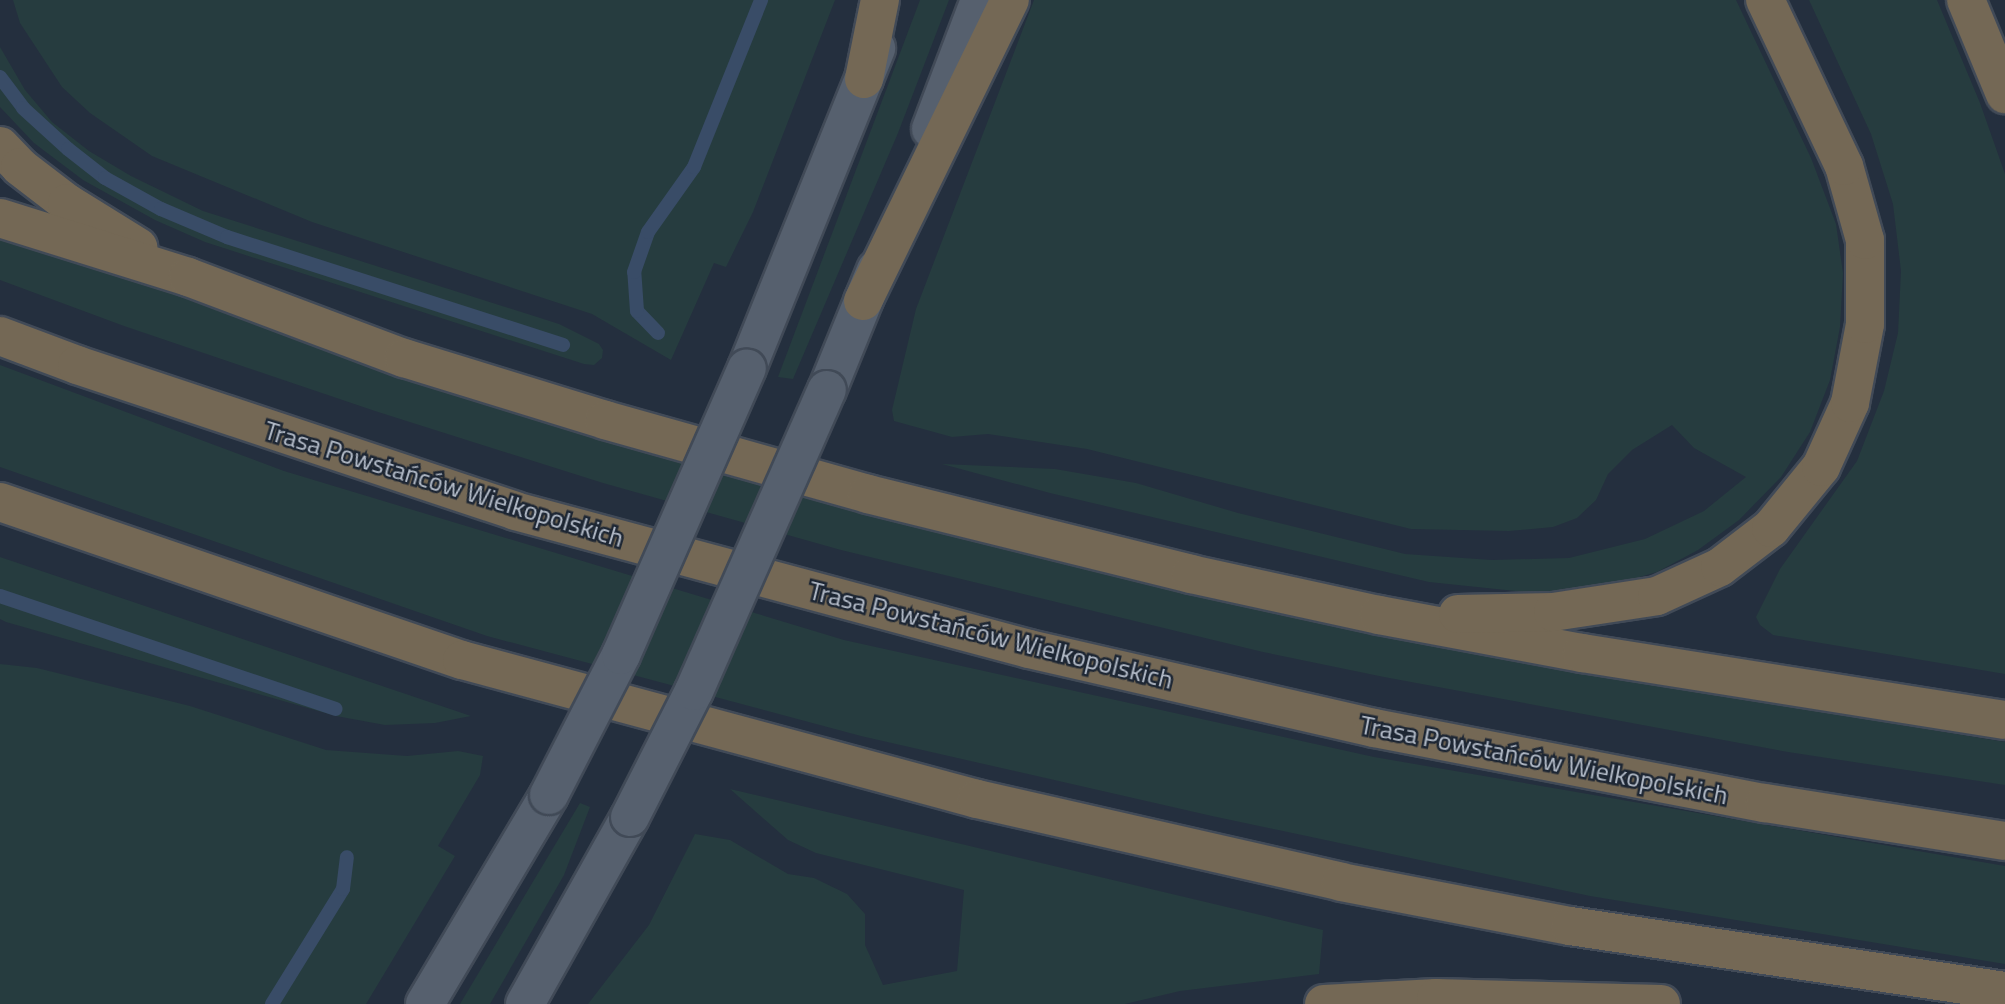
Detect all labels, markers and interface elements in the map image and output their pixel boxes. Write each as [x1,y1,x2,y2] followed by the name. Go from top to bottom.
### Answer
[261,414,627,554] street label: Trasa Powstańców Wielkopolskich
[806,575,1176,695] street label: Trasa Powstańców Wielkopolskich
[1357,709,1731,811] street label: Trasa Powstańców Wielkopolskich

